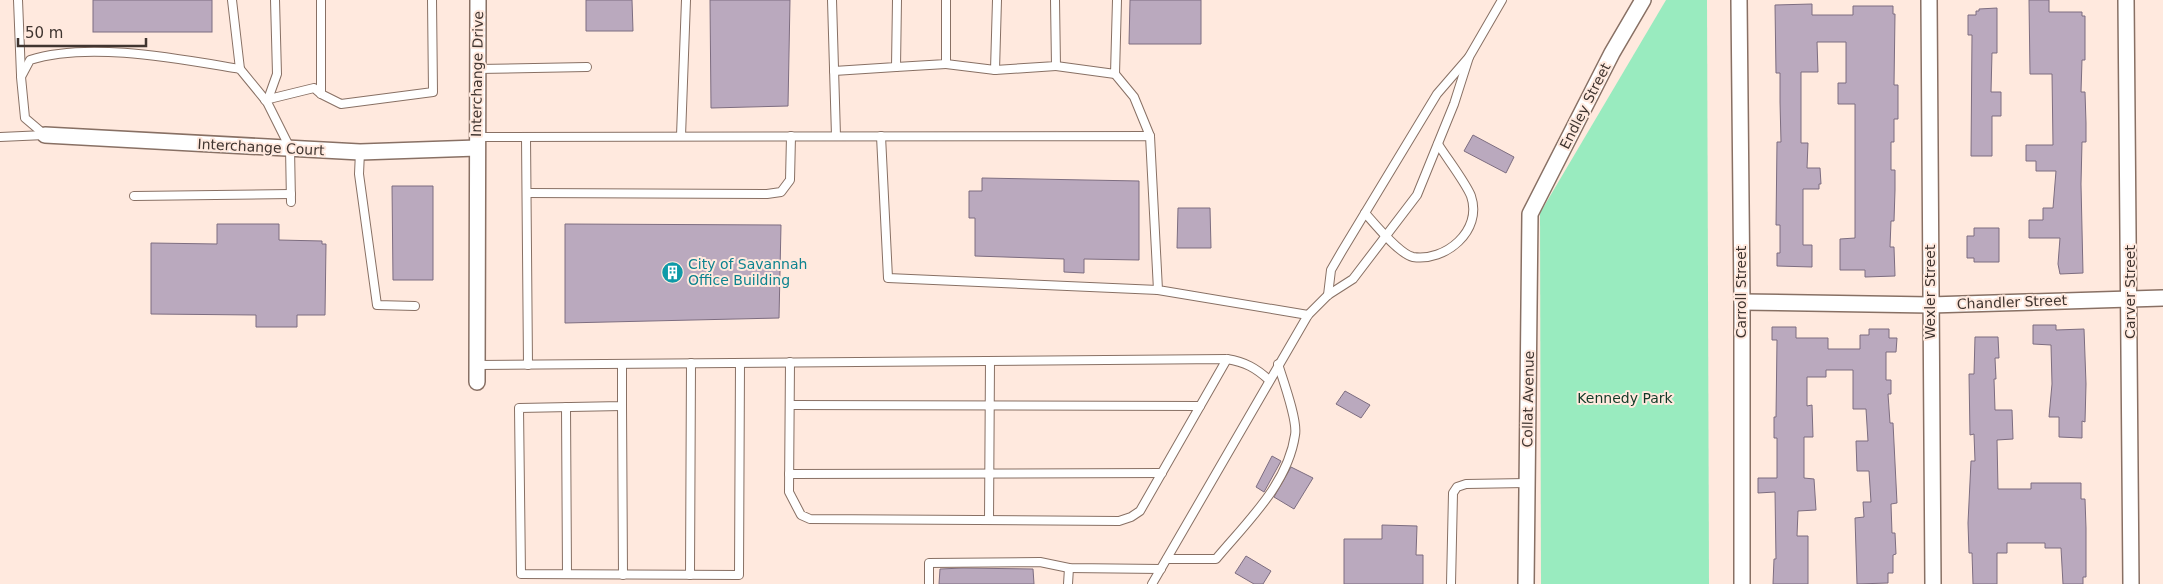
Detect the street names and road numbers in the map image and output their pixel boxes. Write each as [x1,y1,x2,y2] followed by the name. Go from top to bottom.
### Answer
[468,11,486,137] street label: Interchange Drive
[1556,60,1614,152] street label: Endley Street
[197,136,325,158] street label: Interchange Court
[1922,244,1938,339] street label: Wexler Street
[1733,245,1749,338] street label: Carroll Street
[2122,245,2138,339] street label: Carver Street
[1957,292,2068,312] street label: Chandler Street
[1519,351,1537,447] street label: Collat Avenue

